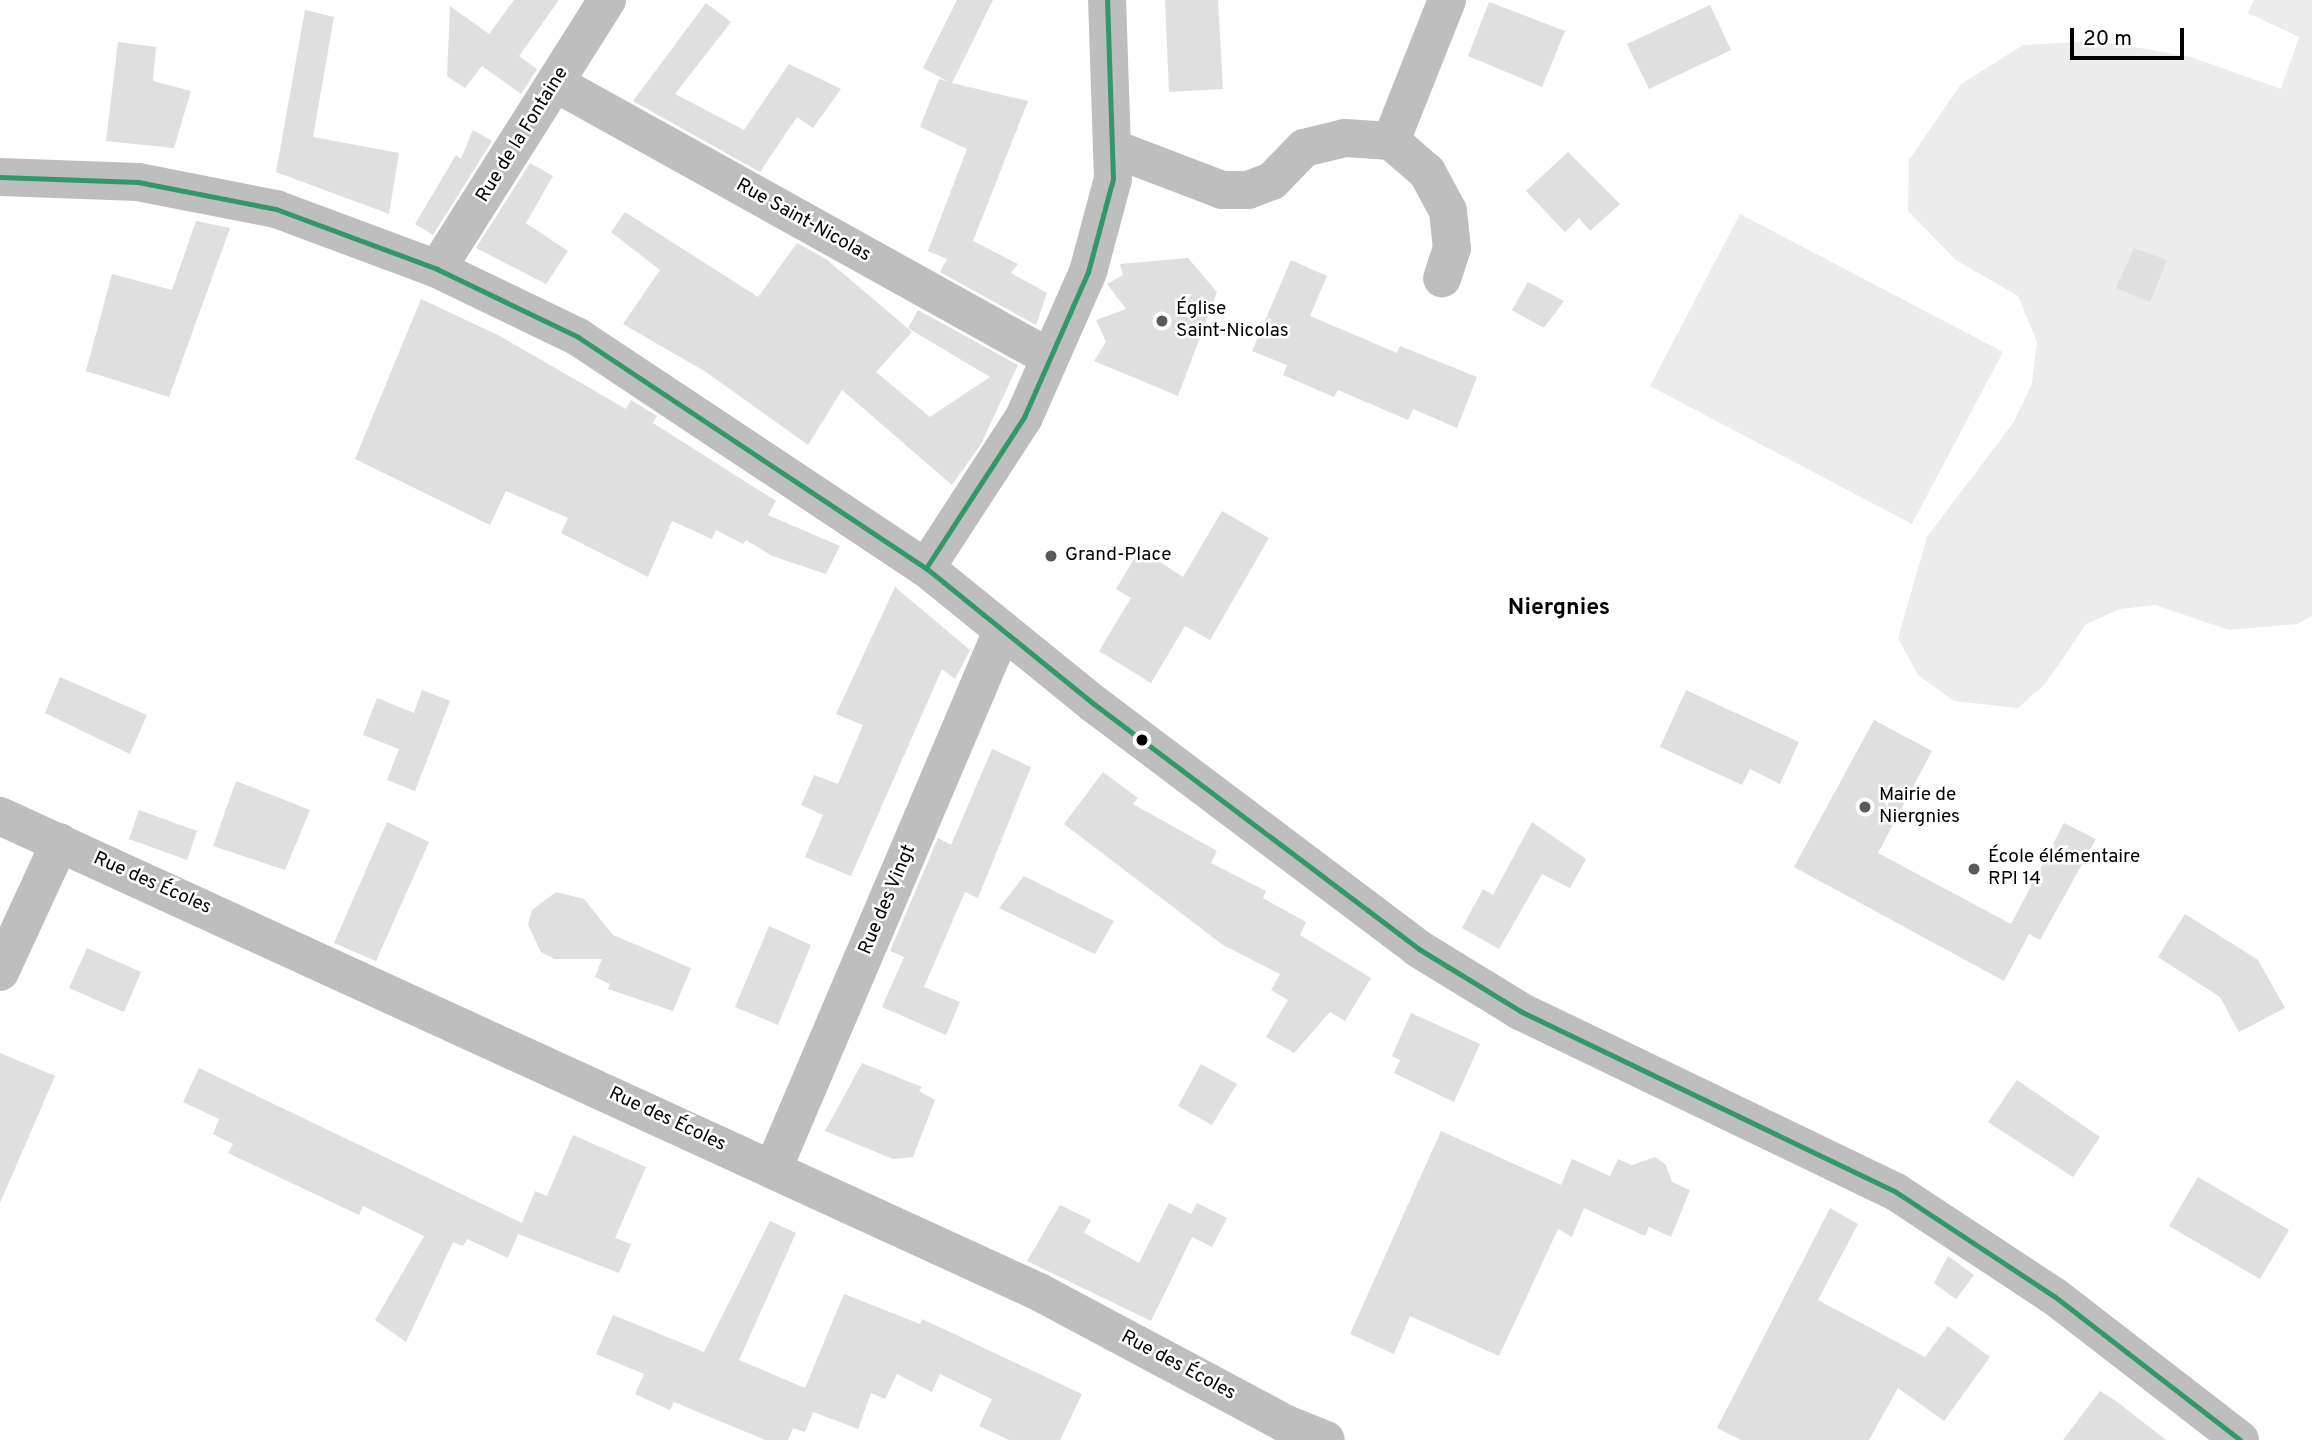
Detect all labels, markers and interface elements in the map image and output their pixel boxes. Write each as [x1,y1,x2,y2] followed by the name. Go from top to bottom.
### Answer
[2074,14,2188,58] scale bar
[2083,26,2132,53] text: 20 m
[472,63,574,207] street label: Rue de la Fontaine
[732,175,874,267] street label: Rue Saint-Nicolas
[1176,299,1289,343] place label: Église Saint-Nicolas
[1154,313,1170,329] marker: Église Saint-Nicolas
[1065,545,1171,567] place label: Grand-Place
[1043,548,1059,564] marker: Grand-Place
[1508,595,1610,623] district label: Niergnies
[1135,733,1149,747] unlabelled marker
[1879,785,1960,829] place label: Mairie de Niergnies
[1857,799,1873,815] marker: Mairie de Niergnies
[854,841,922,959] street label: Rue des Vingt
[1988,847,2140,891] place label: École élémentaire RPI 14
[90,848,214,920] street label: Rue des Écoles
[1966,861,1982,877] marker: École élémentaire RPI 14
[605,1083,729,1157] street label: Rue des Écoles
[1117,1326,1239,1406] street label: Rue des Écoles

